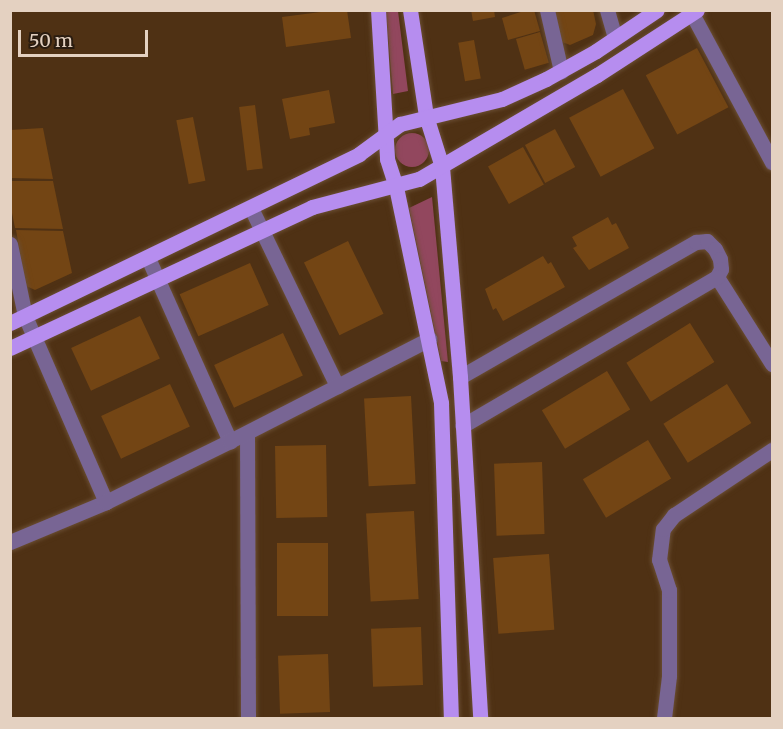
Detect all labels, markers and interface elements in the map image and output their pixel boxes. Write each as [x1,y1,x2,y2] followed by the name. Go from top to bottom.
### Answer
[21,18,152,56] scale bar
[29,29,73,52] text: 50 m

